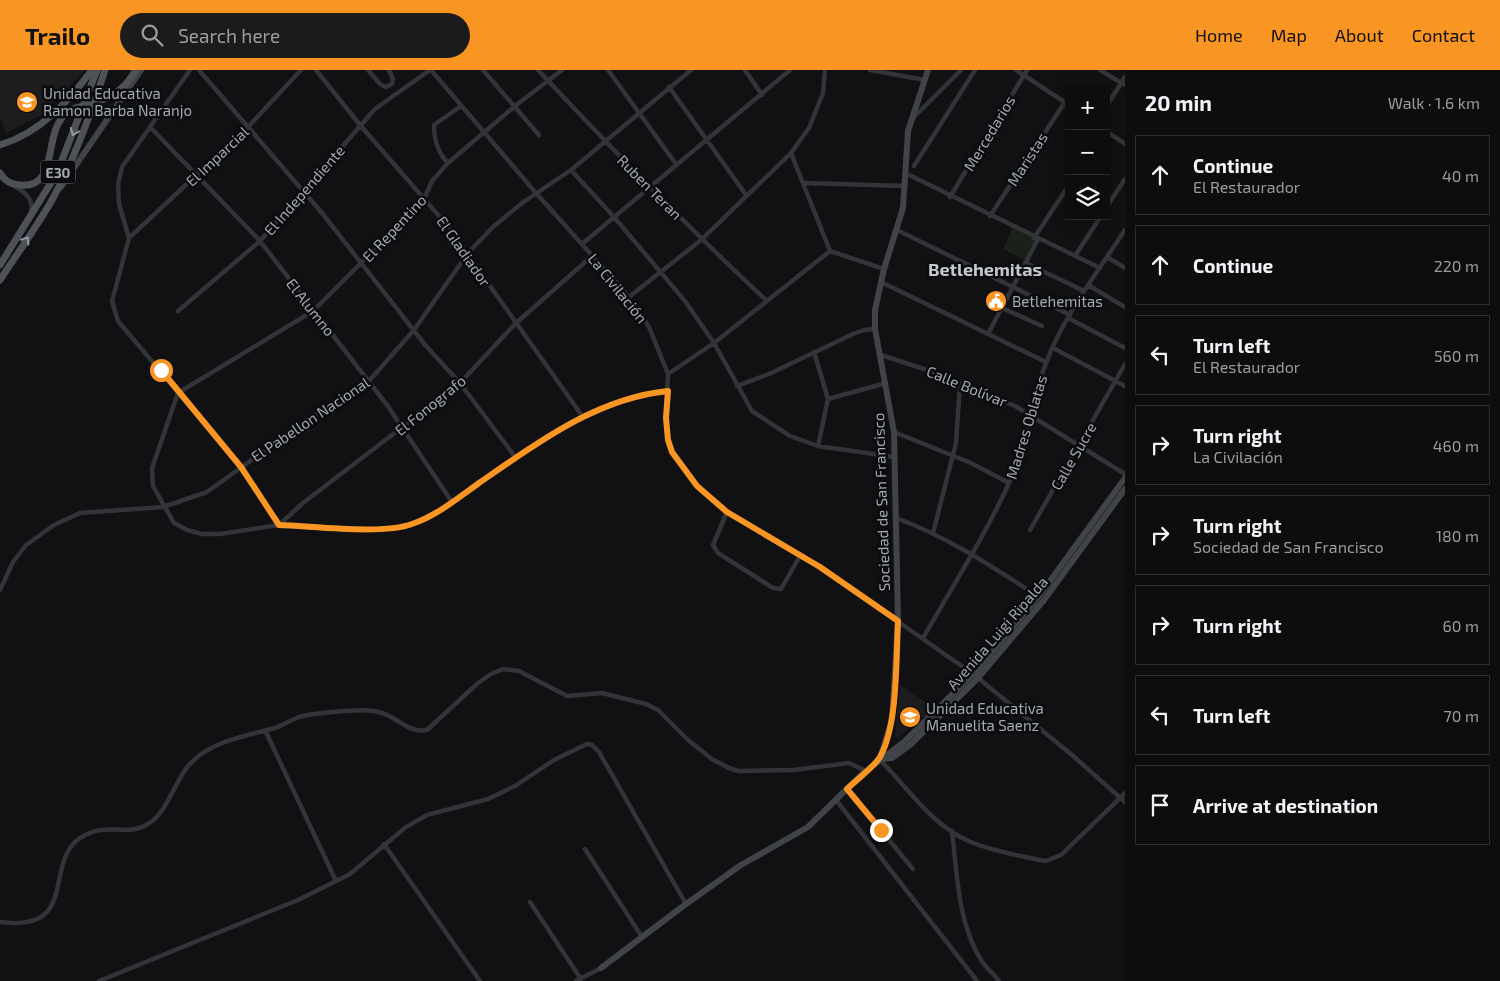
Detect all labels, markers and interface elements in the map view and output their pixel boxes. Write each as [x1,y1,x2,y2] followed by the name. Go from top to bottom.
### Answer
[120,13,470,58] search box
[25,21,90,50] text: Trailo
[138,21,166,49] icon: search
[178,24,280,47] text: Search here
[1195,24,1243,46] text: Home
[1271,24,1307,46] text: Map
[1335,24,1384,46] text: About
[1412,24,1475,46] text: Contact
[43,84,192,120] place label: Unidad Educativa Ramon Barba Naranjo
[1065,85,1110,220] map controls
[1065,85,1110,130] button: +
[15,90,39,114] school or university icon: Unidad Educativa Ramon Barba Naranjo
[1145,90,1212,115] text: 20 min
[959,92,1019,174] street label: Mercedarios
[1388,93,1480,112] text: Walk · 1.6 km
[182,122,253,190] street label: El Imparcial
[70,127,81,136] one-way arrow
[1003,129,1051,189] street label: Maristas
[1065,130,1110,175] button: −
[260,141,348,239] street label: El Independiente
[614,151,686,223] street label: Ruben Teran
[1193,154,1273,177] text: Continue
[40,160,76,184] road number: E30
[1146,161,1174,189] icon: ahead
[1442,166,1479,185] text: 40 m
[1065,175,1110,220] button: layers
[1193,177,1300,196] text: El Restaurador
[358,191,430,265] street label: El Repentino
[433,212,495,290] street label: El Gladiador
[20,237,29,246] one-way arrow
[585,250,651,326] street label: La Civilación
[1146,251,1174,279] icon: ahead
[1193,254,1273,277] text: Continue
[1434,256,1479,275] text: 220 m
[928,258,1042,280] district label: Betlehemitas
[283,275,339,339] street label: El Alumno
[984,289,1008,313] public building icon: Betlehemitas
[1012,292,1103,310] place label: Betlehemitas
[1193,334,1270,357] text: Turn left
[1146,341,1174,369] icon: left
[1434,346,1479,365] text: 560 m
[1193,357,1300,376] text: El Restaurador
[150,359,173,382] route start
[924,362,1010,410] street label: Calle Bolívar
[391,371,469,439] street label: El Fonografo
[247,372,373,465] street label: El Pabellon Nacional
[1002,373,1050,481] street label: Madres Oblatas
[869,412,893,592] street label: Sociedad de San Francisco
[1046,419,1100,493] street label: Calle Sucre
[1193,424,1281,447] text: Turn right
[1146,431,1174,459] icon: right
[1433,436,1479,455] text: 460 m
[1193,447,1283,466] text: La Civilación
[1193,514,1281,537] text: Turn right
[1146,521,1174,549] icon: right
[1436,526,1479,545] text: 180 m
[1193,537,1384,556] text: Sociedad de San Francisco
[943,573,1051,693] street label: Avenida Luigi Ripalda
[1146,611,1174,639] icon: right
[1193,614,1281,637] text: Turn right
[1443,616,1479,635] text: 60 m
[926,699,1044,734] place label: Unidad Educativa Manuelita Saenz
[1146,701,1174,729] icon: left
[1193,704,1270,727] text: Turn left
[898,705,922,729] school or university icon: Unidad Educativa Manuelita Saenz
[1444,706,1479,725] text: 70 m
[1146,791,1174,819] icon: arrive
[1193,794,1378,817] text: Arrive at destination
[870,819,893,842] route end

